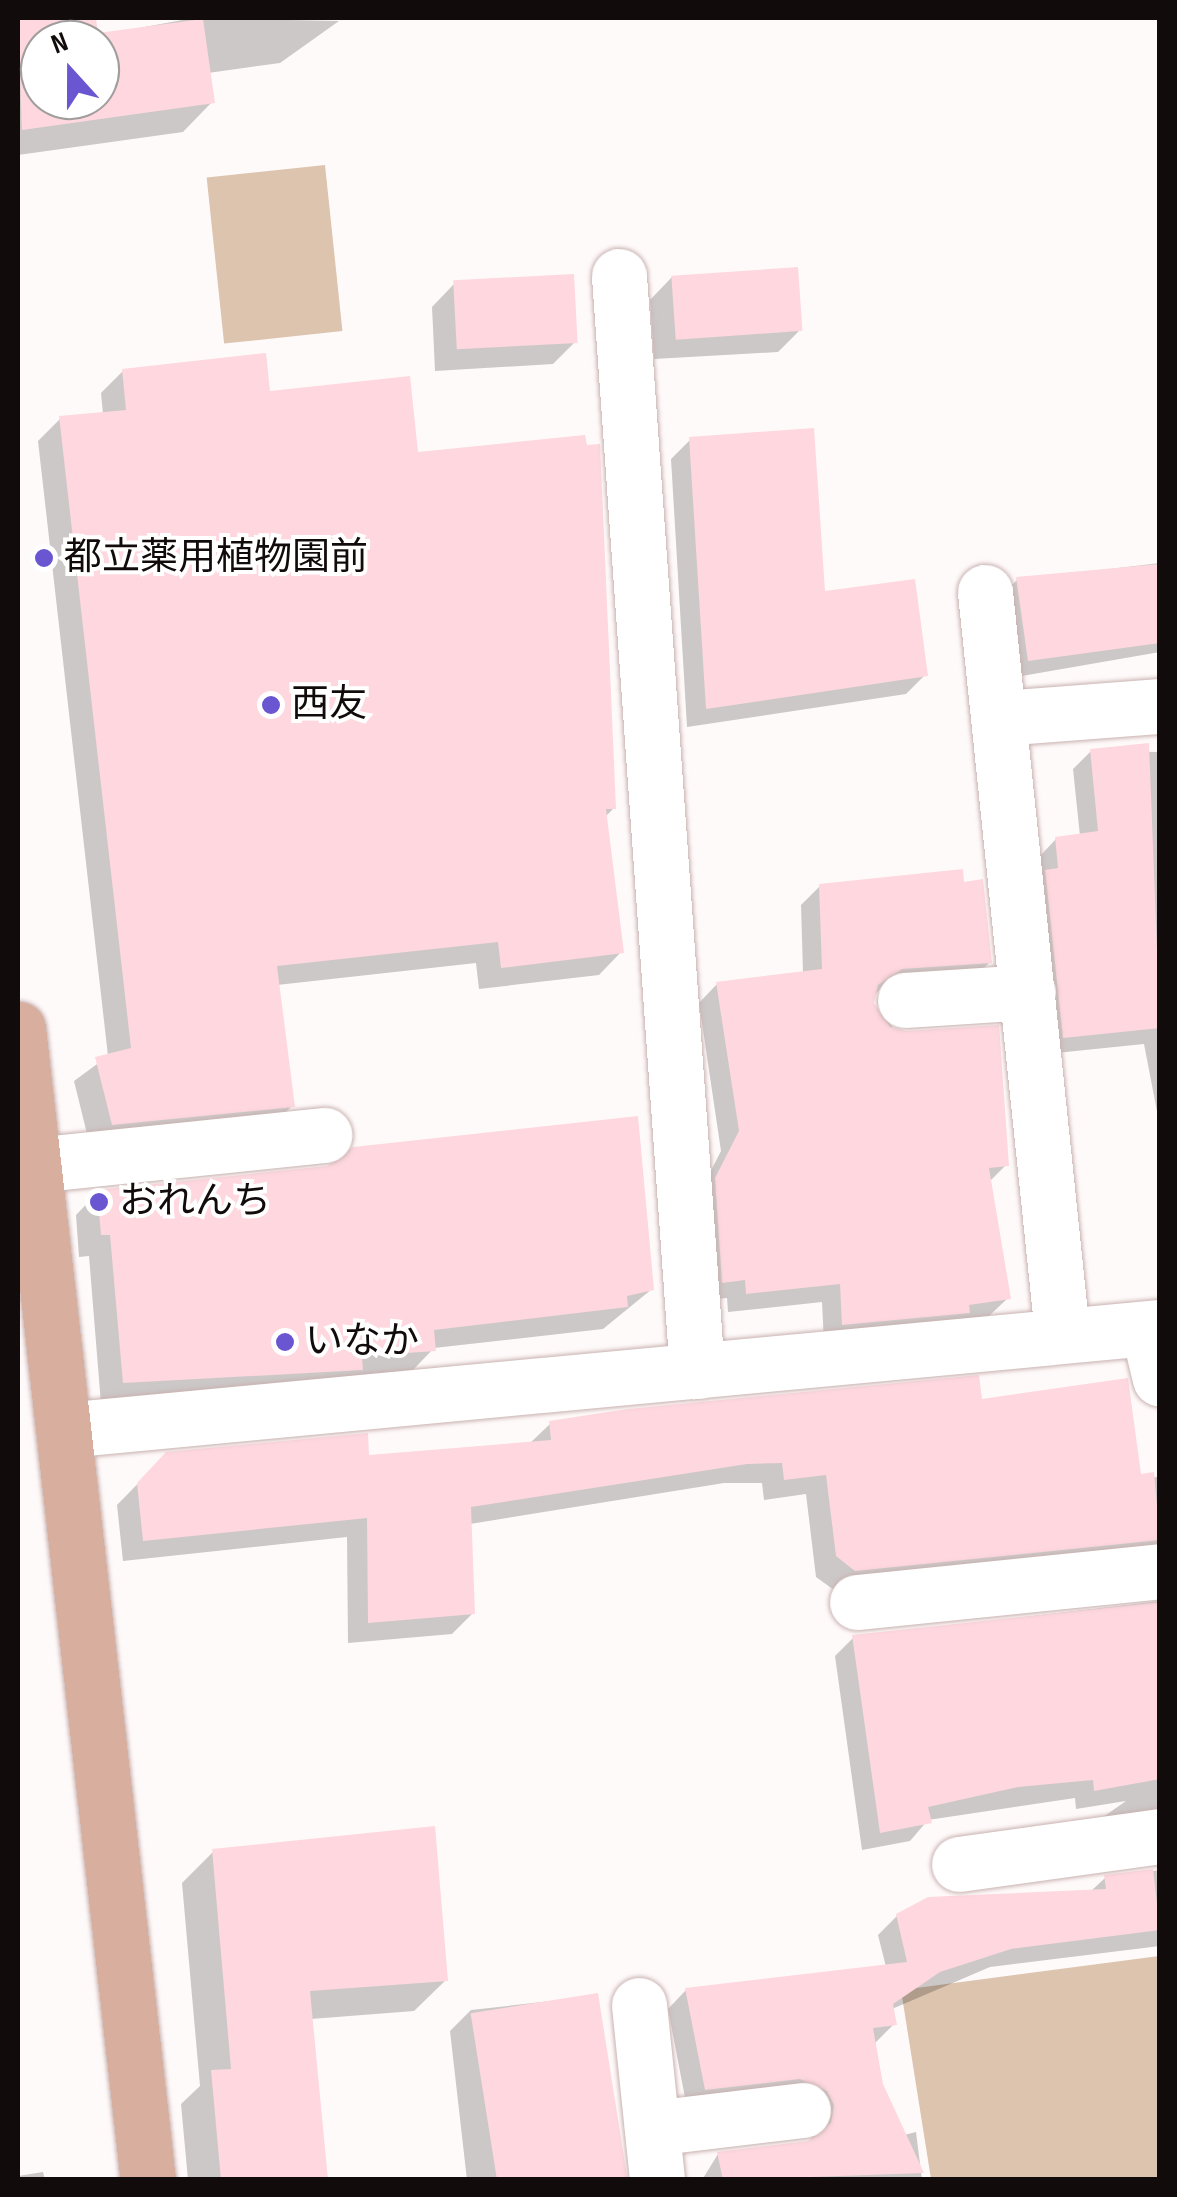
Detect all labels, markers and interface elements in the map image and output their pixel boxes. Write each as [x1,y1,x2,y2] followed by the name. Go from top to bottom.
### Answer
[20,20,120,120] north arrow
[47,25,73,61] text: N
[64,535,368,581] place label: 都立薬用植物園前
[33,547,55,569] marker: 都立薬用植物園前
[291,682,367,728] place label: 西友
[260,694,282,716] marker: 西友
[119,1179,271,1225] place label: おれんち
[88,1191,110,1213] marker: おれんち
[305,1319,419,1365] place label: いなか
[274,1331,296,1353] marker: いなか

